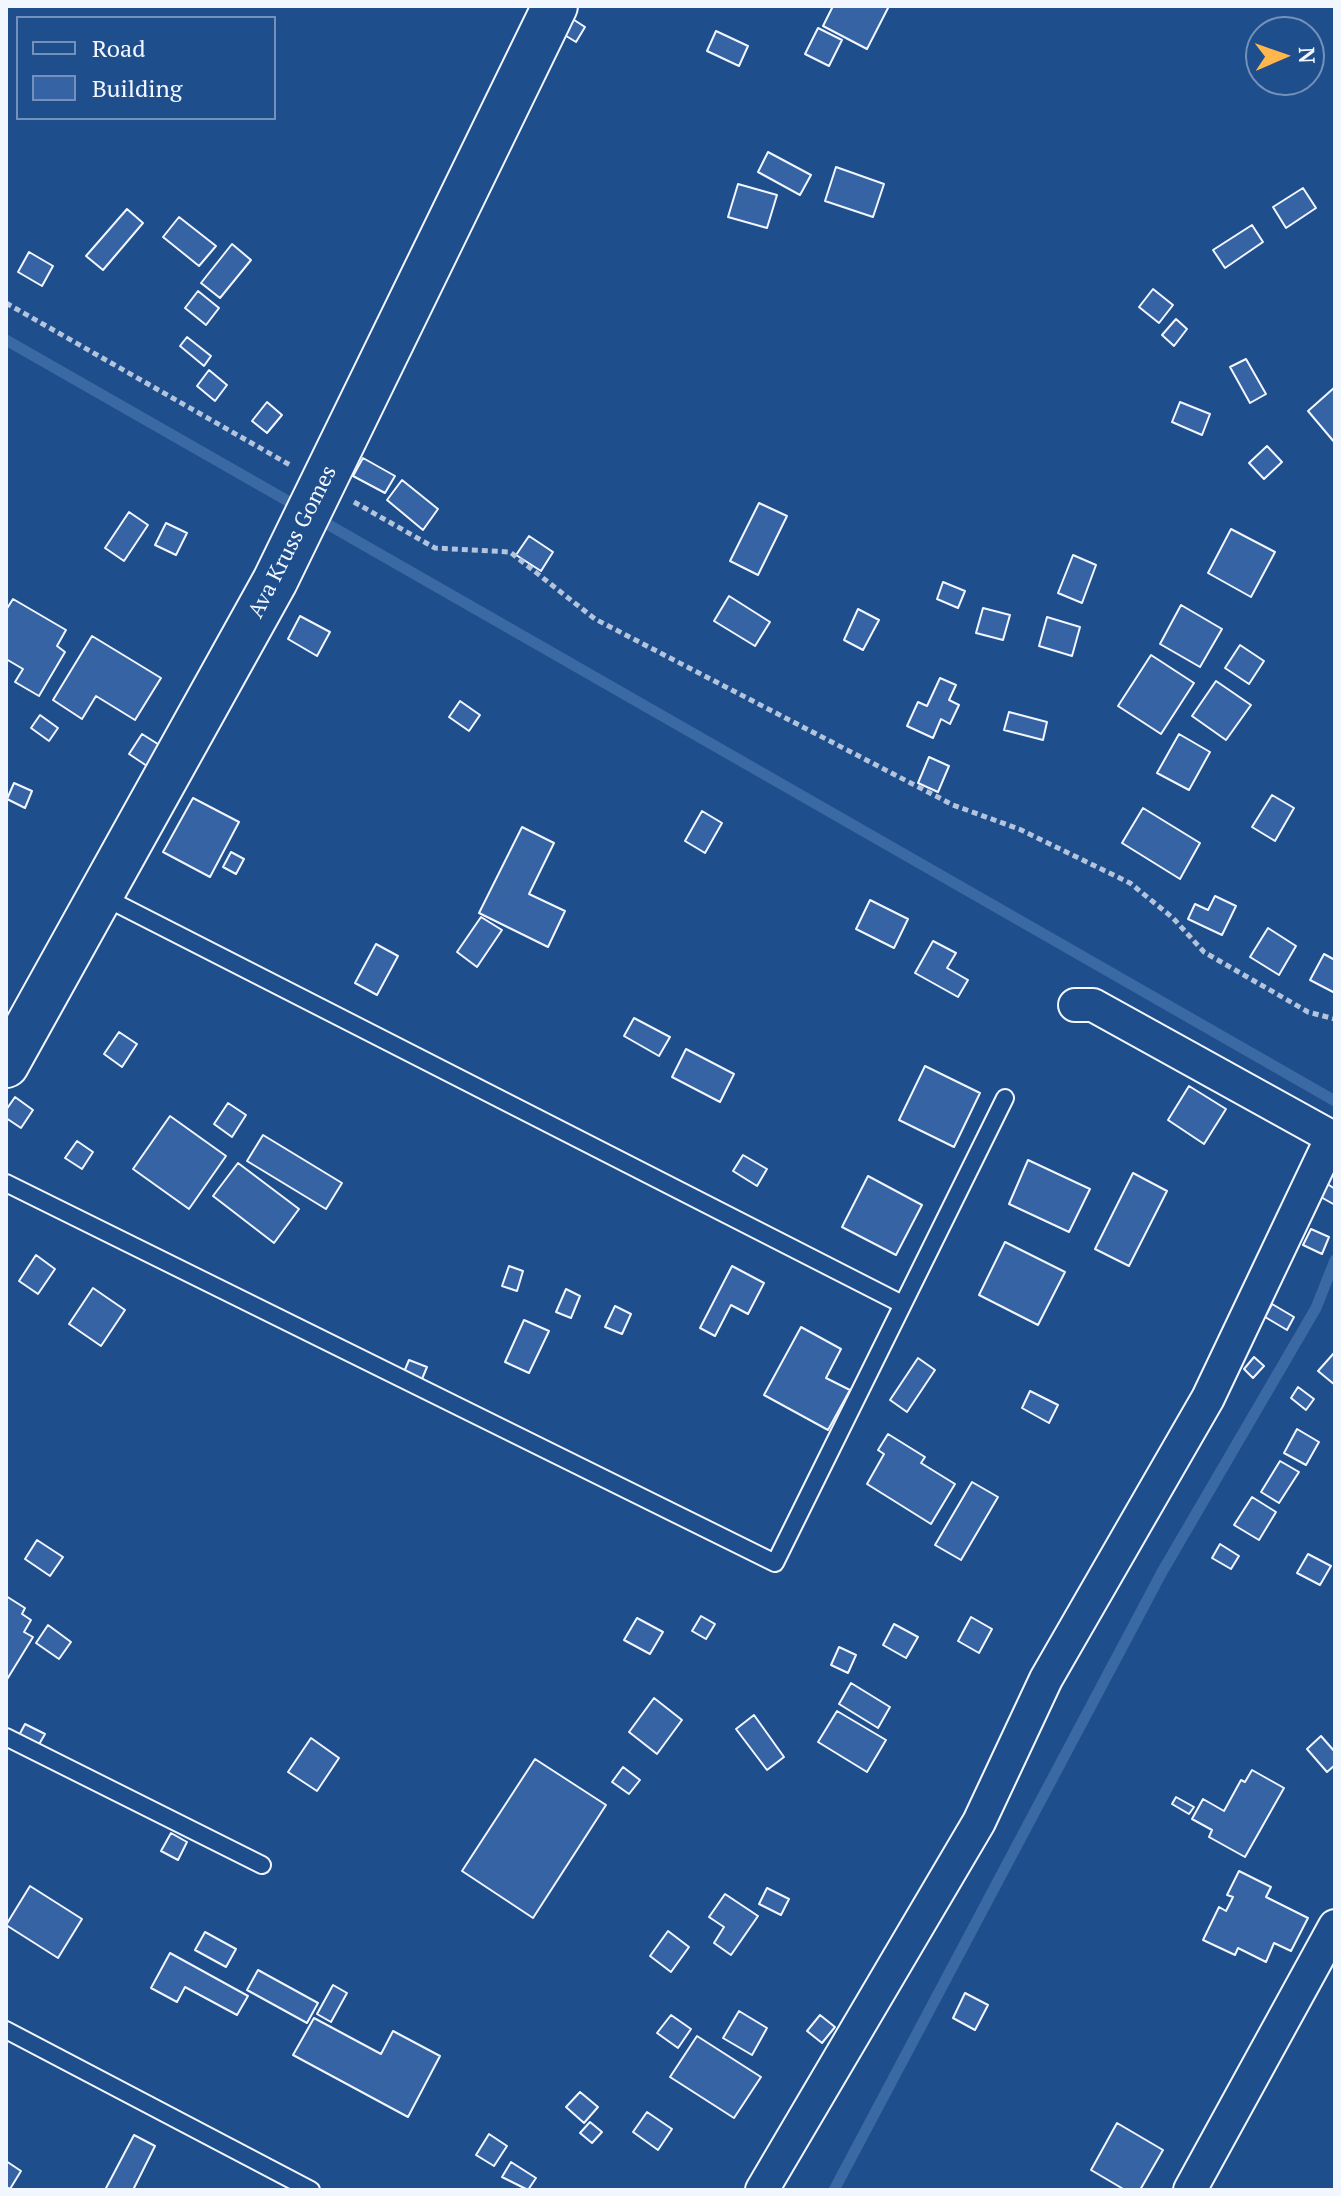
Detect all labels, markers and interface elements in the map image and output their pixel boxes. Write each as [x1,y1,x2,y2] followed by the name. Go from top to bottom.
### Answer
[16,16,276,120] legend
[1245,16,1325,96] north arrow
[92,32,146,64] text: Road
[1293,46,1322,64] text: N
[92,72,182,104] text: Building
[243,461,343,623] street label: Ava Kruss Gomes

